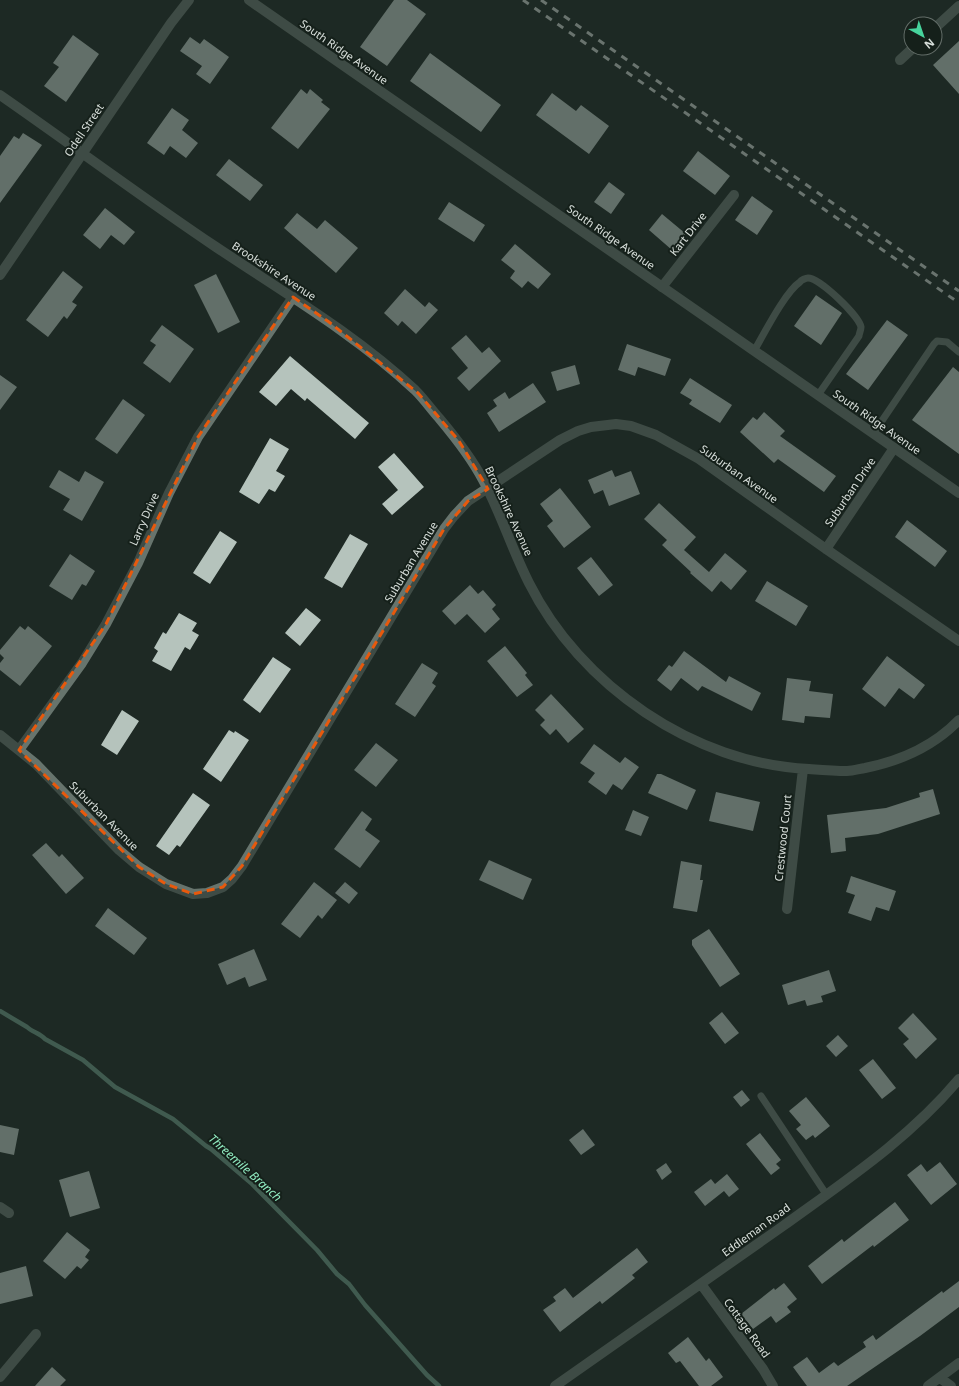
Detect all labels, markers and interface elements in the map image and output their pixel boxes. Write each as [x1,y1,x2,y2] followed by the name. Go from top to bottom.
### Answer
[297,16,391,88] street label: South Ridge Avenue
[903,16,943,56] north arrow
[921,35,938,53] text: N
[60,100,107,159] street label: Odell Street
[564,201,658,273] street label: South Ridge Avenue
[666,209,709,259] street label: Kart Drive
[229,238,319,303] street label: Brookshire Avenue
[830,386,924,458] street label: South Ridge Avenue
[697,441,781,506] street label: Suburban Avenue
[821,454,878,529] street label: Suburban Drive
[482,463,537,558] street label: Brookshire Avenue
[125,490,162,548] street label: Larry Drive
[380,518,441,605] street label: Suburban Avenue
[66,778,142,854] street label: Suburban Avenue
[770,794,795,882] street label: Crestwood Court
[205,1130,286,1205] water label: Threemile Branch
[718,1200,793,1260] street label: Eddleman Road
[721,1295,774,1360] street label: Cottage Road

